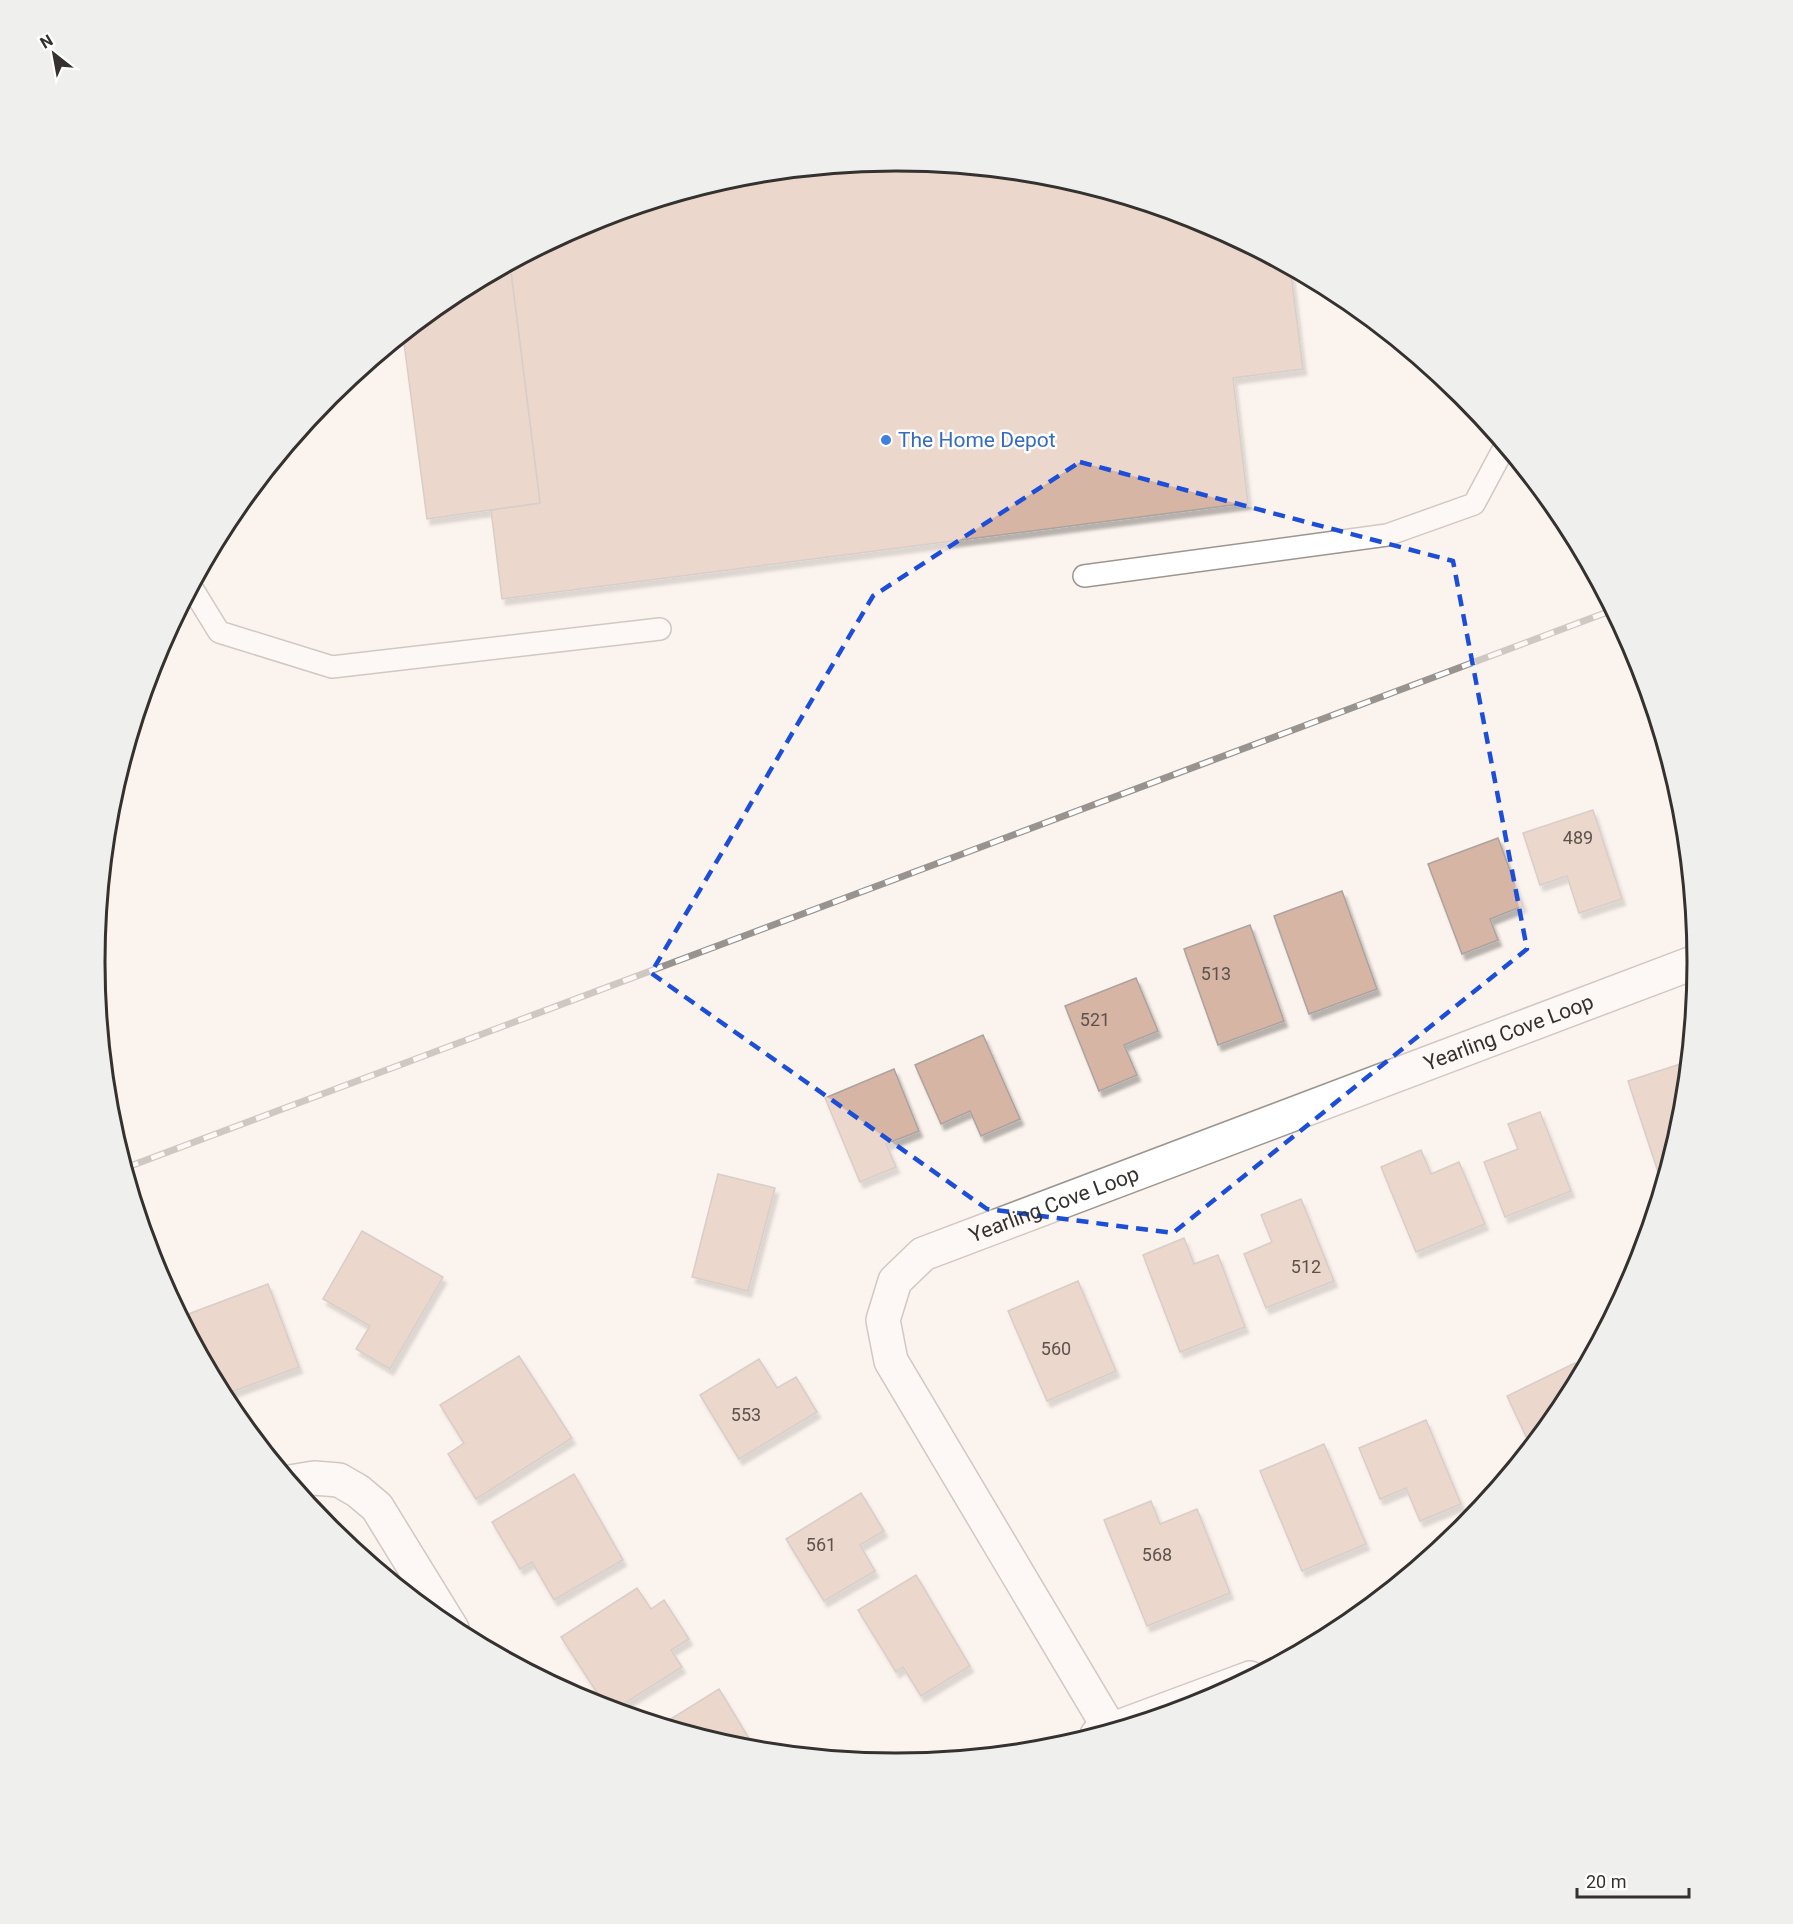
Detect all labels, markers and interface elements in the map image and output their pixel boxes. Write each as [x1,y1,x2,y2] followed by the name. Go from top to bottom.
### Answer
[24,24,84,84] north arrow
[37,31,56,53] text: N
[898,428,1056,452] place label: The Home Depot
[879,433,893,447] marker: The Home Depot
[1563,827,1593,848] house number: 489
[1201,963,1231,984] house number: 513
[1420,990,1597,1076] street label: Yearling Cove Loop
[1080,1009,1110,1030] house number: 521
[966,1162,1142,1247] street label: Yearling Cove Loop
[1291,1256,1321,1277] house number: 512
[1041,1338,1071,1359] house number: 560
[731,1404,761,1425] house number: 553
[806,1534,836,1555] house number: 561
[1142,1544,1172,1565] house number: 568
[1577,1861,1690,1899] scale bar
[1586,1871,1626,1892] text: 20 m

